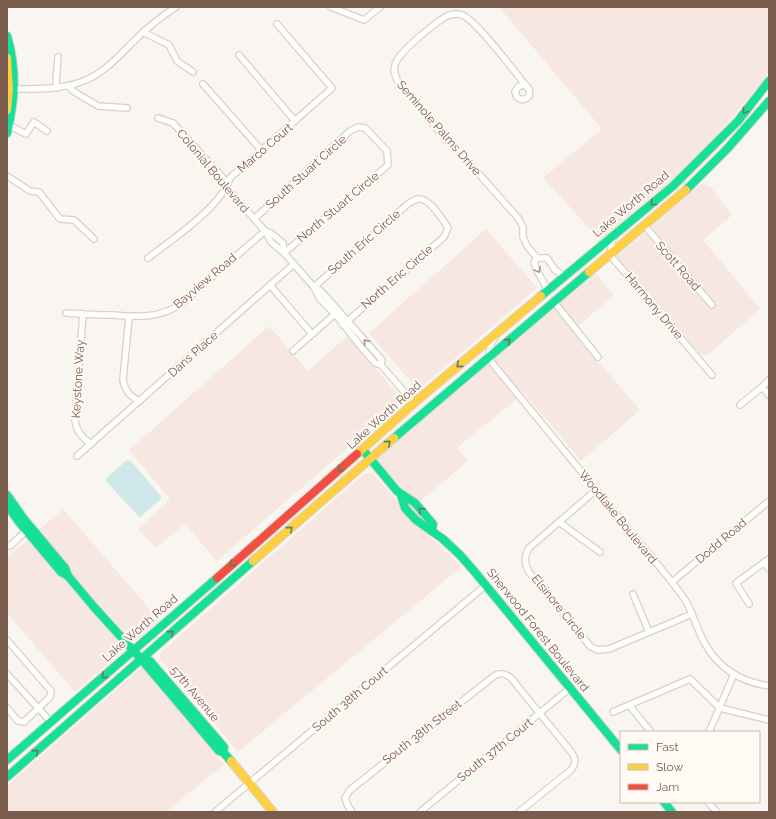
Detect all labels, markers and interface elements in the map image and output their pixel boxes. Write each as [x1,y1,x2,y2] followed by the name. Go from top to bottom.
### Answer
[394,78,484,178] street label: Seminole Palms Drive
[743,107,750,114] one-way arrow
[235,120,295,176] street label: Marco Court
[174,126,252,216] street label: Colonial Boulevard
[263,132,349,212] street label: South Stuart Circle
[590,168,672,240] street label: Lake Worth Road
[294,169,382,245] street label: North Stuart Circle
[650,198,657,205] one-way arrow
[325,207,403,277] street label: South Eric Circle
[653,238,703,294] street label: Scott Road
[358,242,436,312] street label: North Eric Circle
[171,251,239,311] street label: Bayview Road
[533,266,540,273] one-way arrow
[622,270,686,342] street label: Harmony Drive
[165,328,221,380] street label: Dans Place
[69,339,87,419] street label: Keystone Way
[503,339,511,346] one-way arrow
[364,340,371,347] one-way arrow
[456,361,463,368] one-way arrow
[344,378,424,452] street label: Lake Worth Road
[383,441,390,448] one-way arrow
[337,465,345,472] one-way arrow
[576,467,660,567] street label: Woodlake Boulevard
[418,507,425,515] one-way arrow
[693,516,749,566] street label: Dodd Road
[285,526,292,533] one-way arrow
[229,560,237,567] one-way arrow
[484,566,592,694] street label: Sherwood Forest Boulevard
[529,572,589,642] street label: Elsinore Circle
[99,591,181,665] street label: Lake Worth Road
[166,630,174,638] one-way arrow
[168,663,222,725] street label: 57th Avenue
[310,663,390,735] street label: South 38th Court
[101,671,109,679] one-way arrow
[380,697,464,767] street label: South 38th Street
[454,715,536,785] street label: South 37th Court
[620,731,760,803] legend
[656,740,679,754] text: Fast
[32,749,39,756] one-way arrow
[656,760,683,774] text: Slow
[656,780,679,794] text: Jam

